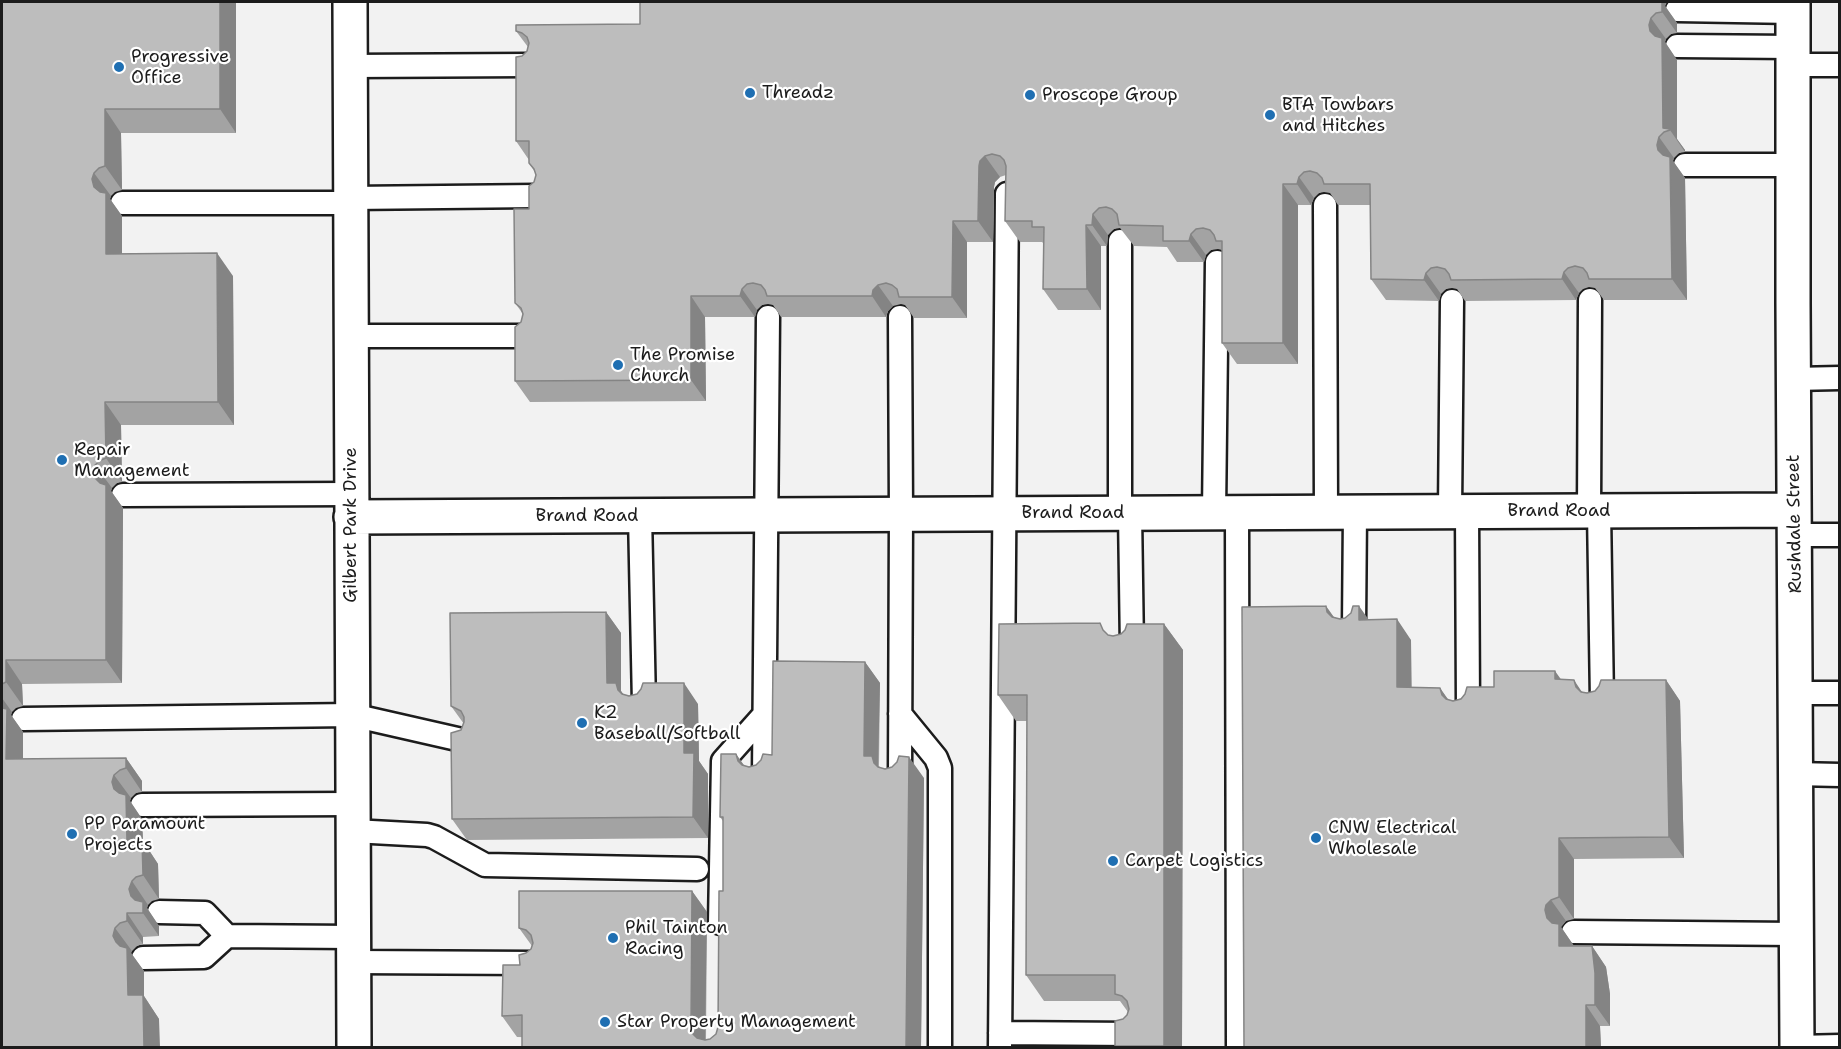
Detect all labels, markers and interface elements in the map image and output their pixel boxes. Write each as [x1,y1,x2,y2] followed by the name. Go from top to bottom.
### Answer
[131,46,229,88] place label: Progressive Office
[112,60,126,74] marker: Progressive Office
[762,82,834,104] place label: Threadz
[1042,84,1178,106] place label: Proscope Group
[743,86,757,100] marker: Threadz
[1023,88,1037,102] marker: Proscope Group
[1282,94,1394,136] place label: BTA Towbars and Hitches
[1263,108,1277,122] marker: BTA Towbars and Hitches
[630,344,735,386] place label: The Promise Church
[611,358,625,372] marker: The Promise Church
[74,439,189,482] place label: Repair Management
[340,447,362,603] street label: Gilbert Park Drive
[55,453,69,467] marker: Repair Management
[1783,454,1807,594] street label: Rushdale Street
[1508,500,1610,522] street label: Brand Road
[1022,502,1124,524] street label: Brand Road
[536,505,638,527] street label: Brand Road
[594,702,740,744] place label: K2 Baseball/Softball
[575,716,589,730] marker: K2 Baseball/Softball
[84,813,205,856] place label: PP Paramount Projects
[1328,817,1456,860] place label: CNW Electrical Wholesale
[65,827,79,841] marker: PP Paramount Projects
[1309,831,1323,845] marker: CNW Electrical Wholesale
[1125,850,1264,872] place label: Carpet Logistics
[1106,854,1120,868] marker: Carpet Logistics
[625,917,728,960] place label: Phil Tainton Racing
[606,931,620,945] marker: Phil Tainton Racing
[617,1011,856,1033] place label: Star Property Management
[598,1015,612,1029] marker: Star Property Management

